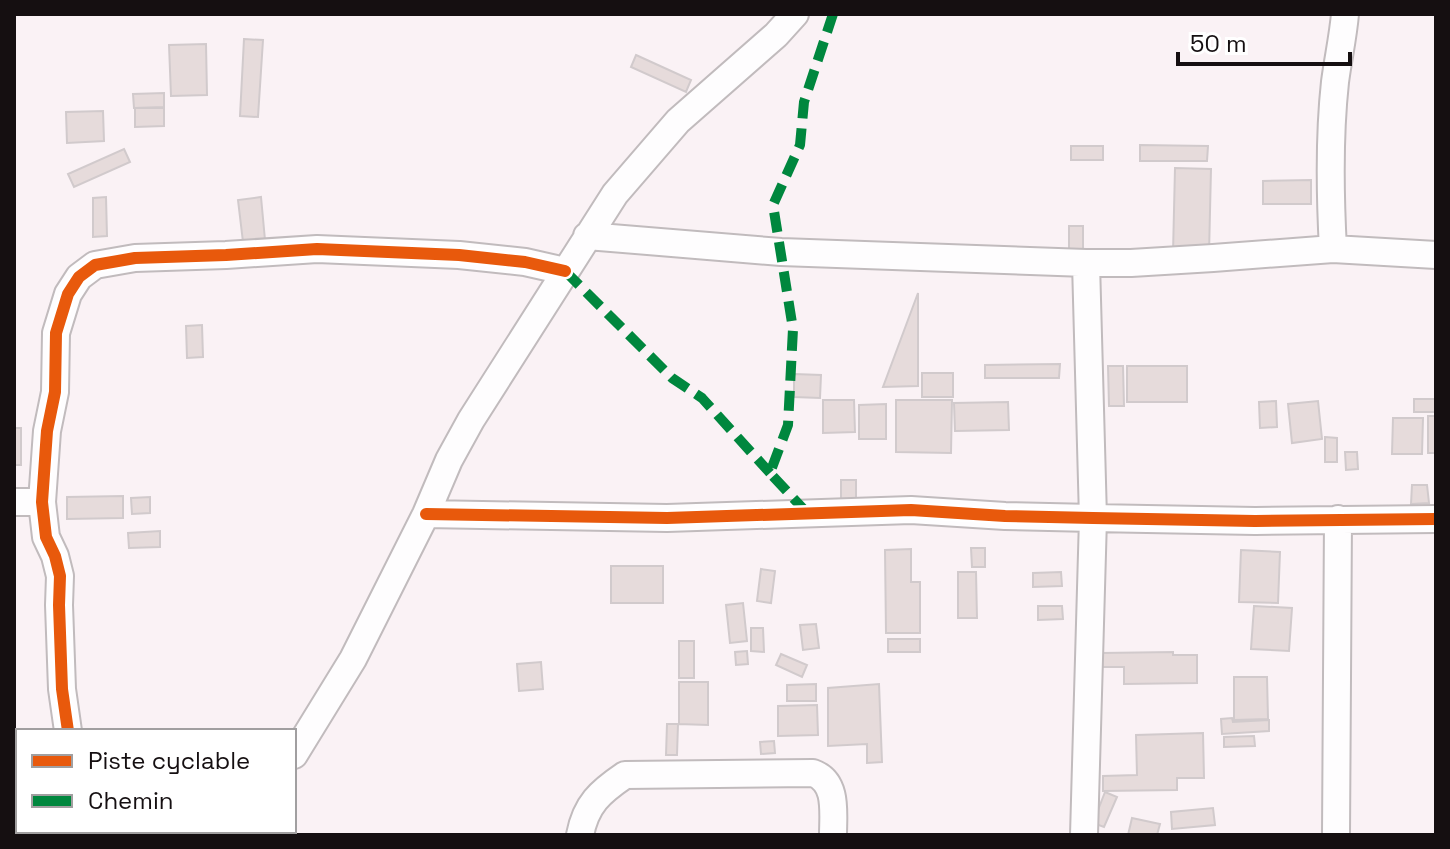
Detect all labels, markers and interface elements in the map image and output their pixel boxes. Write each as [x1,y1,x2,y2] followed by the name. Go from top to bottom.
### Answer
[1178,16,1350,66] scale bar
[1190,28,1247,59] text: 50 m
[16,729,296,833] legend
[88,745,250,776] text: Piste cyclable
[88,785,174,816] text: Chemin

